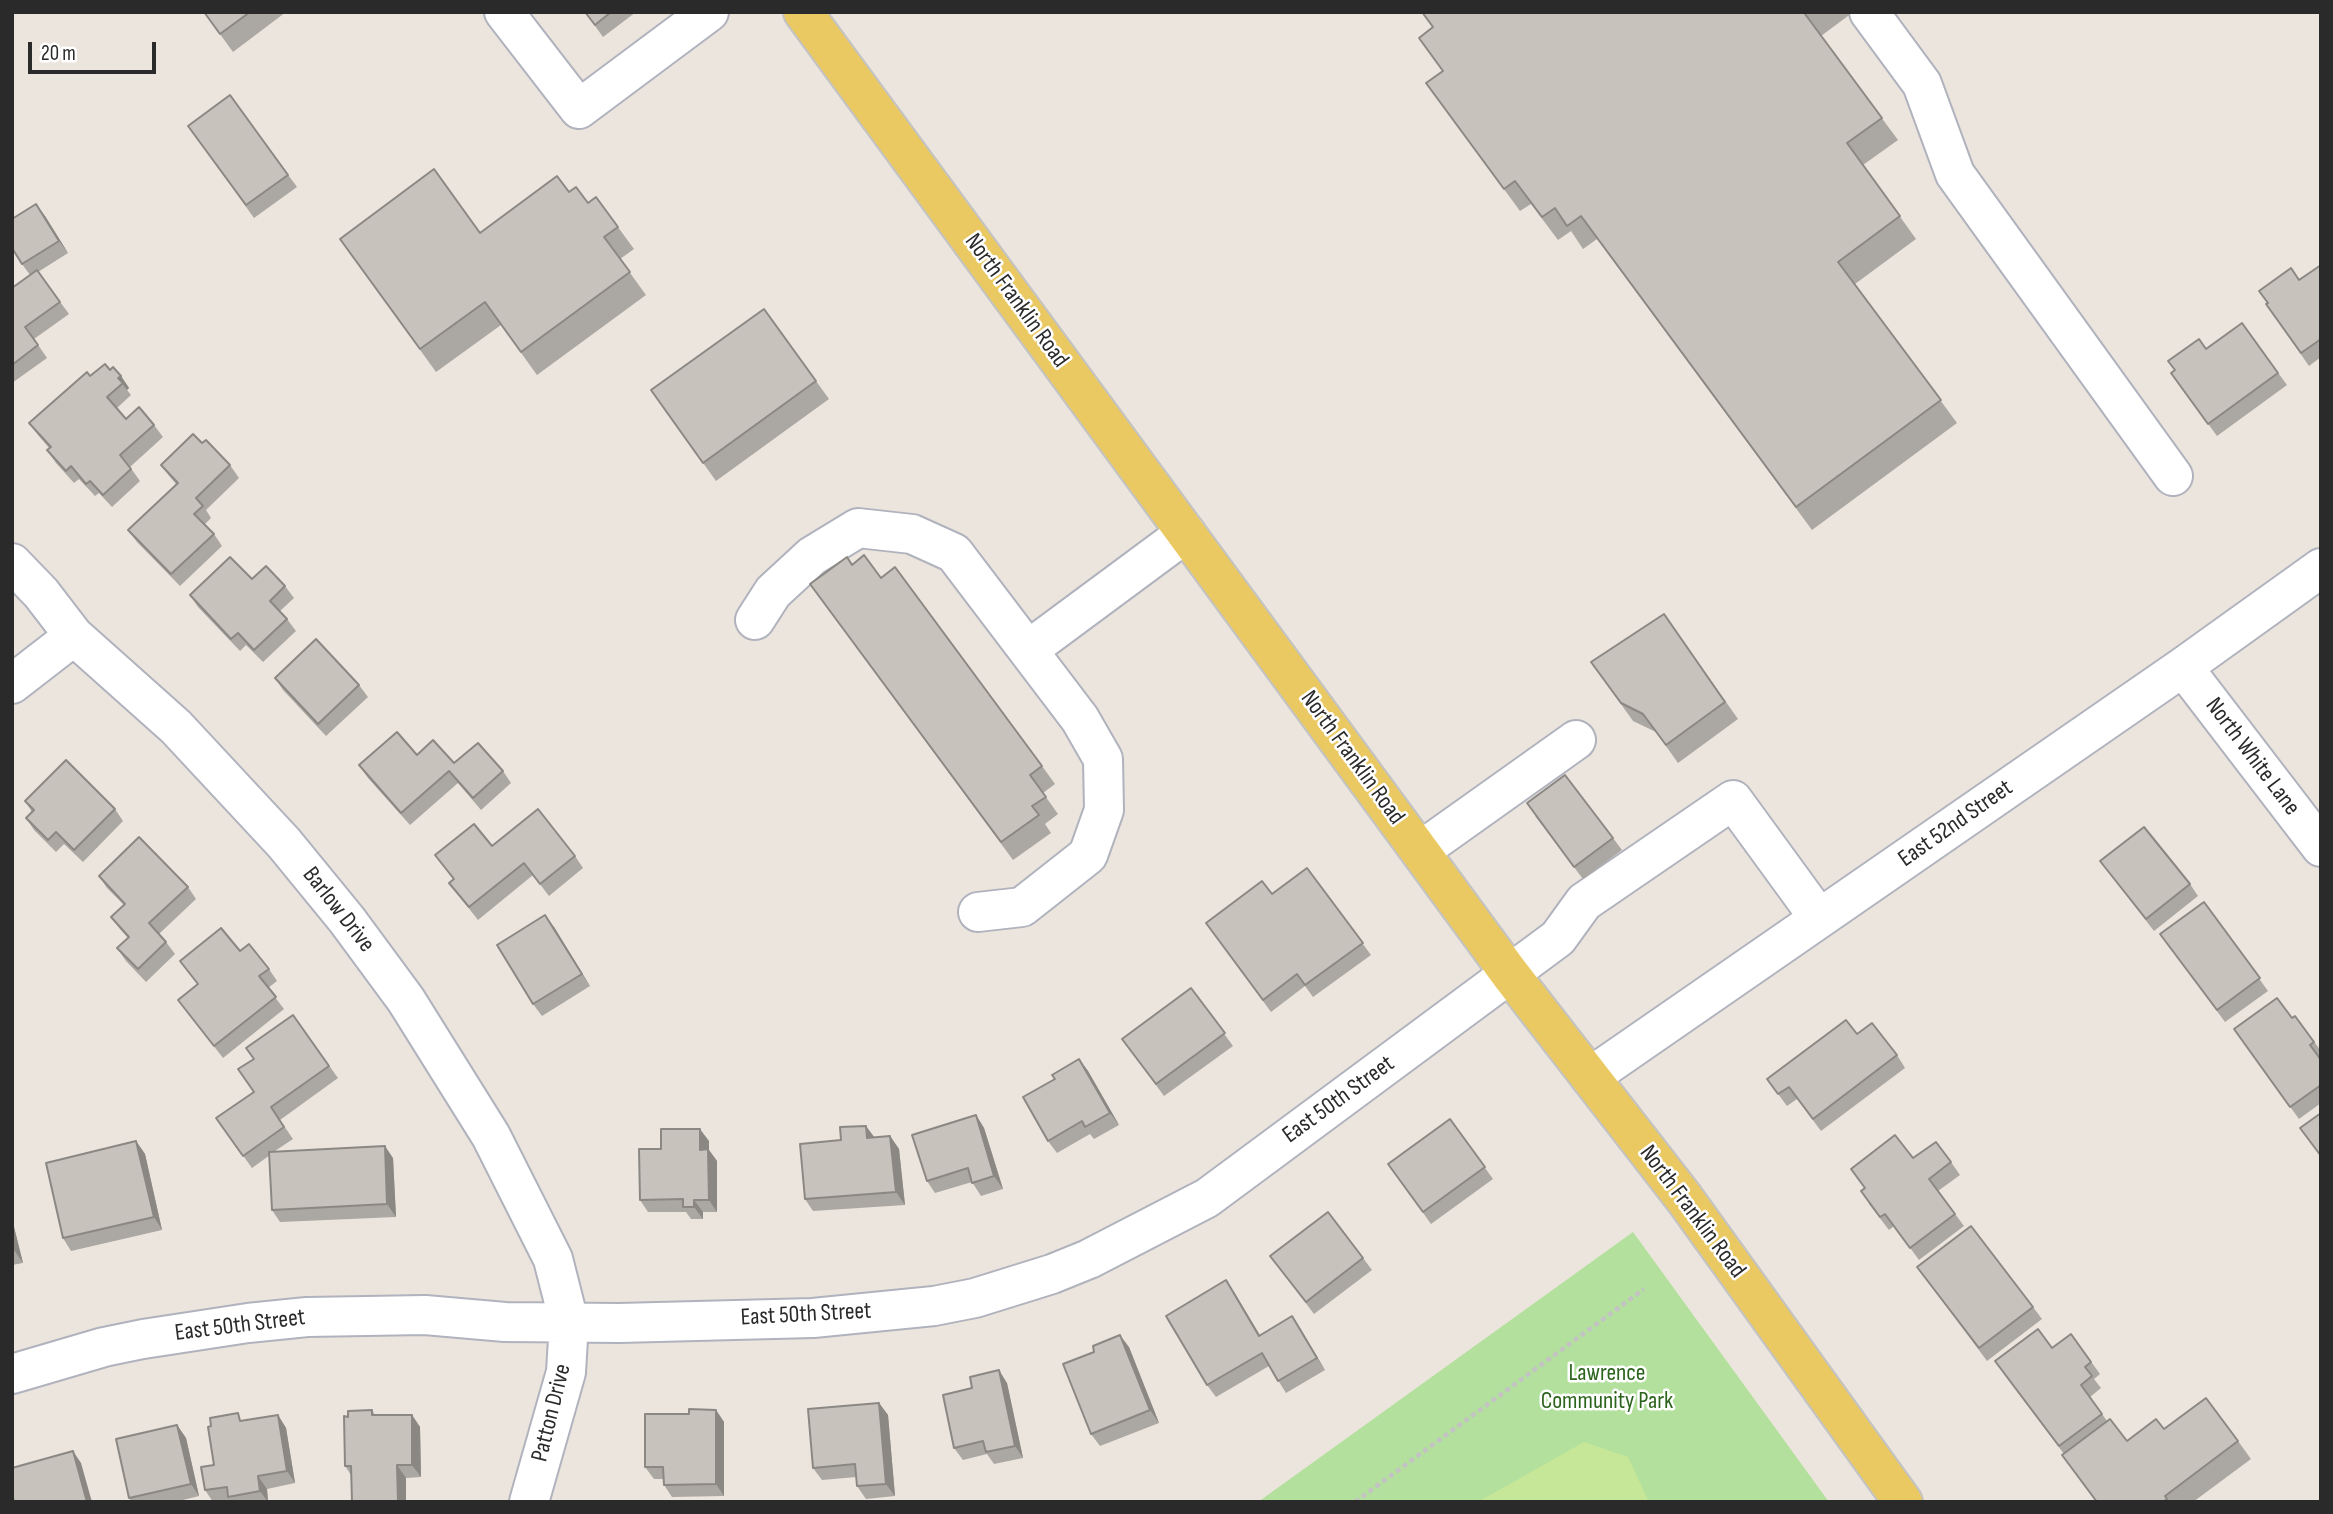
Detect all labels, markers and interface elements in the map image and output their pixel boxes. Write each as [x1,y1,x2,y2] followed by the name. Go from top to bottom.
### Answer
[32,28,159,72] scale bar
[41,41,76,66] text: 20 m
[958,228,1074,374] street label: North Franklin Road
[1294,685,1410,831] street label: North Franklin Road
[2198,693,2306,821] street label: North White Lane
[1893,774,2019,874] street label: East 52nd Street
[296,862,380,958] street label: Barlow Drive
[1278,1050,1400,1150] street label: East 50th Street
[1633,1140,1751,1284] street label: North Franklin Road
[740,1297,872,1333] street label: East 50th Street
[173,1304,307,1348] street label: East 50th Street
[1541,1360,1673,1416] park label: Lawrence Community Park
[526,1361,578,1465] street label: Patton Drive

